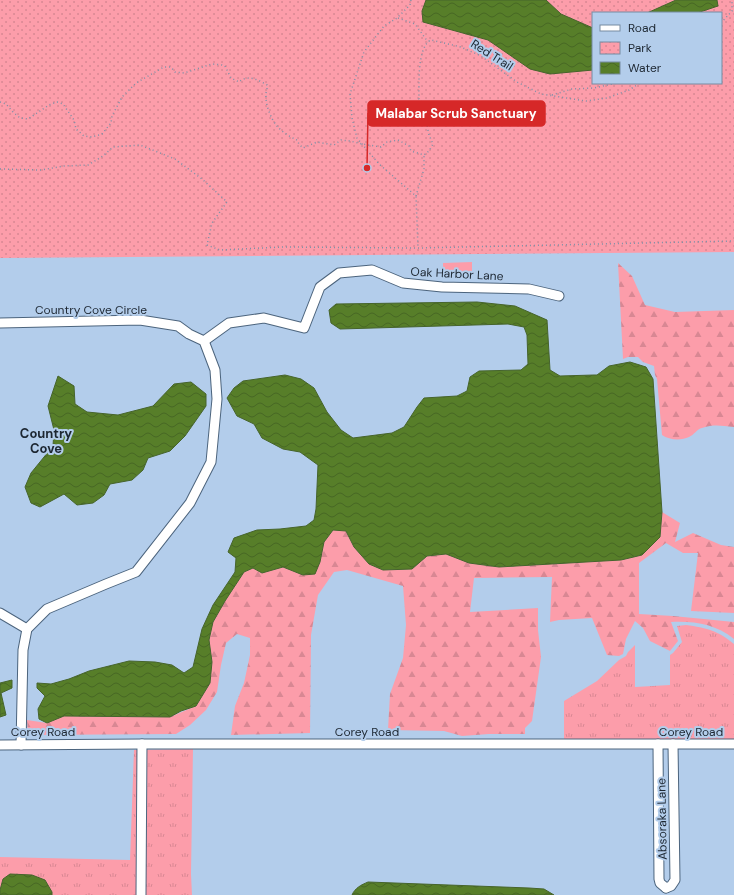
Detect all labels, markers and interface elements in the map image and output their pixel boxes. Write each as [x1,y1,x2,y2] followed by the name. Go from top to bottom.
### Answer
[592,12,722,84] legend
[628,20,656,36] text: Road
[468,36,516,74] street label: Red Trail
[628,40,652,56] text: Park
[628,60,662,76] text: Water
[368,101,545,126] callout: Malabar Scrub Sanctuary
[375,105,537,122] text: Malabar Scrub Sanctuary
[410,264,504,284] street label: Oak Harbor Lane
[35,302,147,318] street label: Country Cove Circle
[20,425,72,457] district label: Country Cove
[11,724,75,740] street label: Corey Road
[335,724,399,740] street label: Corey Road
[659,724,723,740] street label: Corey Road
[653,778,671,860] street label: Absoraka Lane

